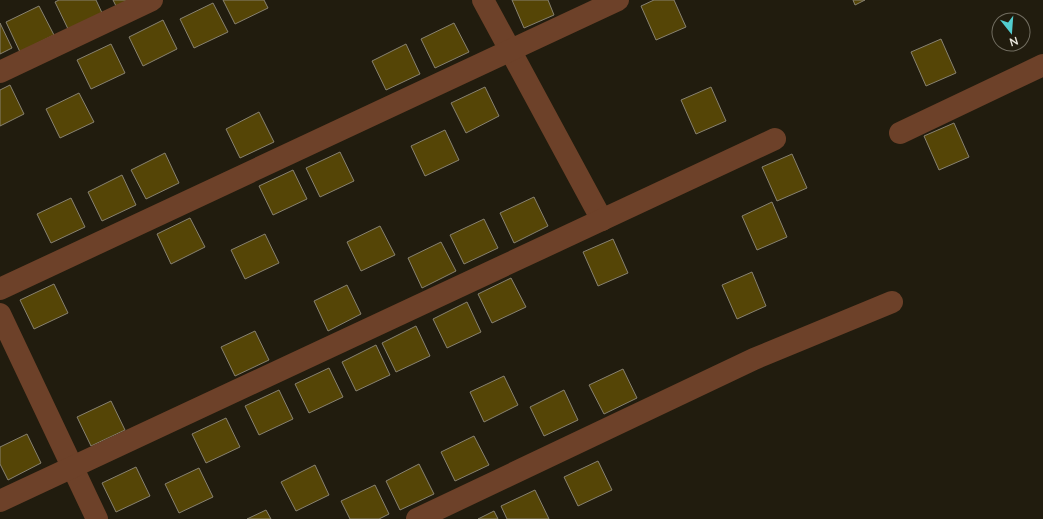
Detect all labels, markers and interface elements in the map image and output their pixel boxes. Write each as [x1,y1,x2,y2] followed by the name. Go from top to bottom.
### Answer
[991,12,1031,52] north arrow
[1008,35,1020,49] text: N

